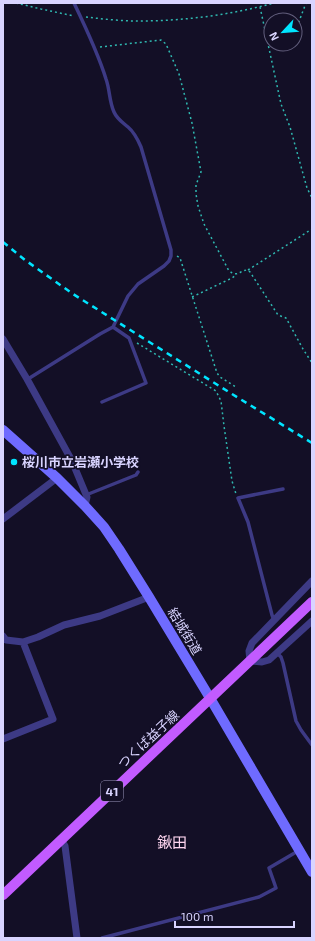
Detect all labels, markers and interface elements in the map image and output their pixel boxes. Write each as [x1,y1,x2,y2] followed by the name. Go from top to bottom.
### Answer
[263,12,303,52] north arrow
[266,30,281,43] text: N
[22,454,139,470] place label: 桜川市立岩瀬小学校
[9,457,19,467] marker: 桜川市立岩瀬小学校
[165,605,205,657] street label: 結城街道
[114,707,182,771] street label: つくば益子線
[101,781,123,801] road number: 41
[157,833,187,851] district label: 鍬田
[175,903,294,929] scale bar
[181,909,213,923] text: 100 m

